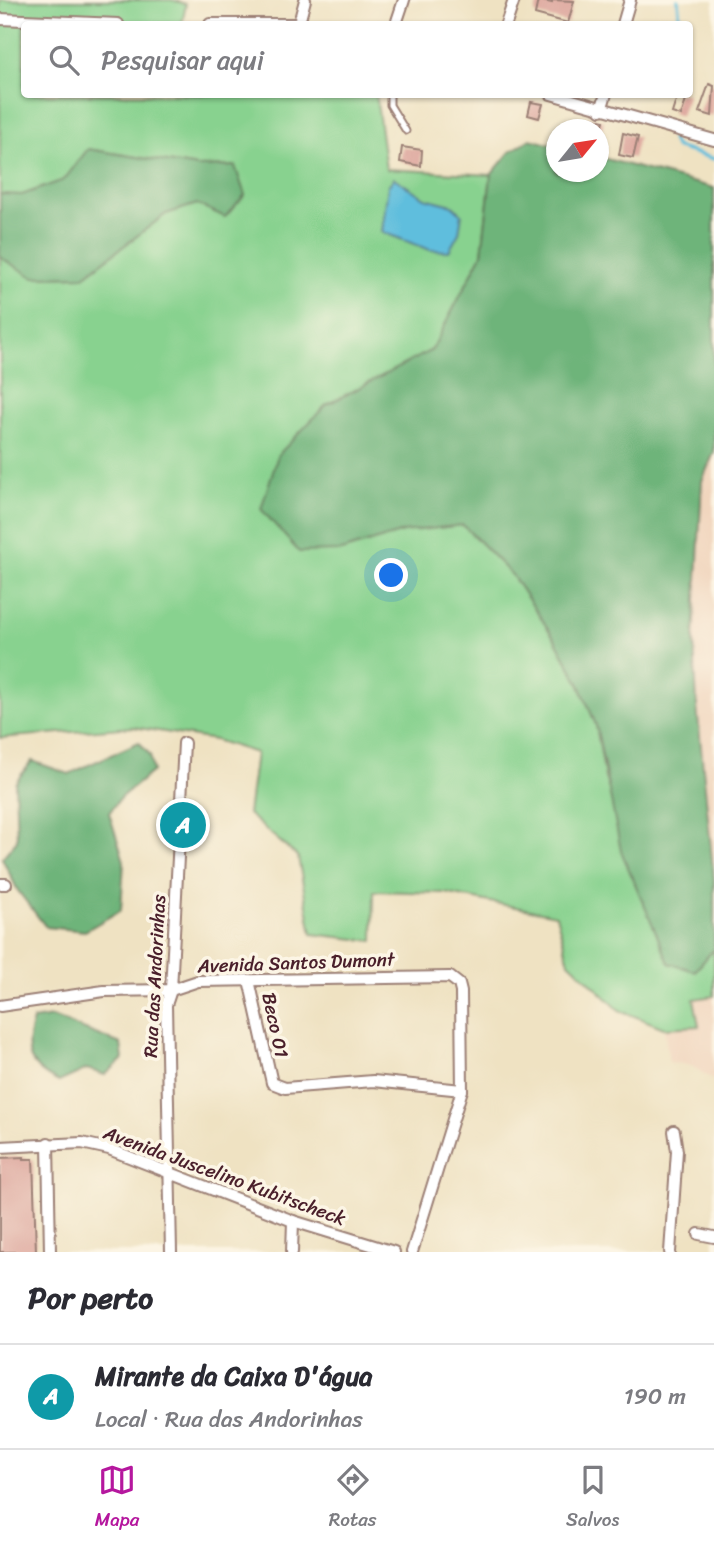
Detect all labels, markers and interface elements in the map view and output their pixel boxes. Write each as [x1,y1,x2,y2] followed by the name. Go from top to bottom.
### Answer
[21,21,693,98] search box
[101,37,264,83] text: Pesquisar aqui
[45,41,83,79] icon: search
[546,119,609,182] north arrow
[374,558,408,592] your location
[160,799,206,851] pin: A
[134,893,175,1059] street label: Rua das Andorinhas
[196,943,396,982] street label: Avenida Santos Dumont
[253,989,299,1061] street label: Beco 01
[98,1116,351,1235] street label: Avenida Juscelino Kubitscheck
[28,1271,153,1325] text: Por perto
[95,1353,372,1399] text: Mirante da Caixa D'água
[43,1376,59,1417] text: A
[624,1376,686,1417] text: 190 m
[95,1399,363,1440] text: Local · Rua das Andorinhas
[95,1461,139,1536] tab: Mapa
[329,1461,377,1536] tab: Rotas
[566,1461,619,1536] tab: Salvos

